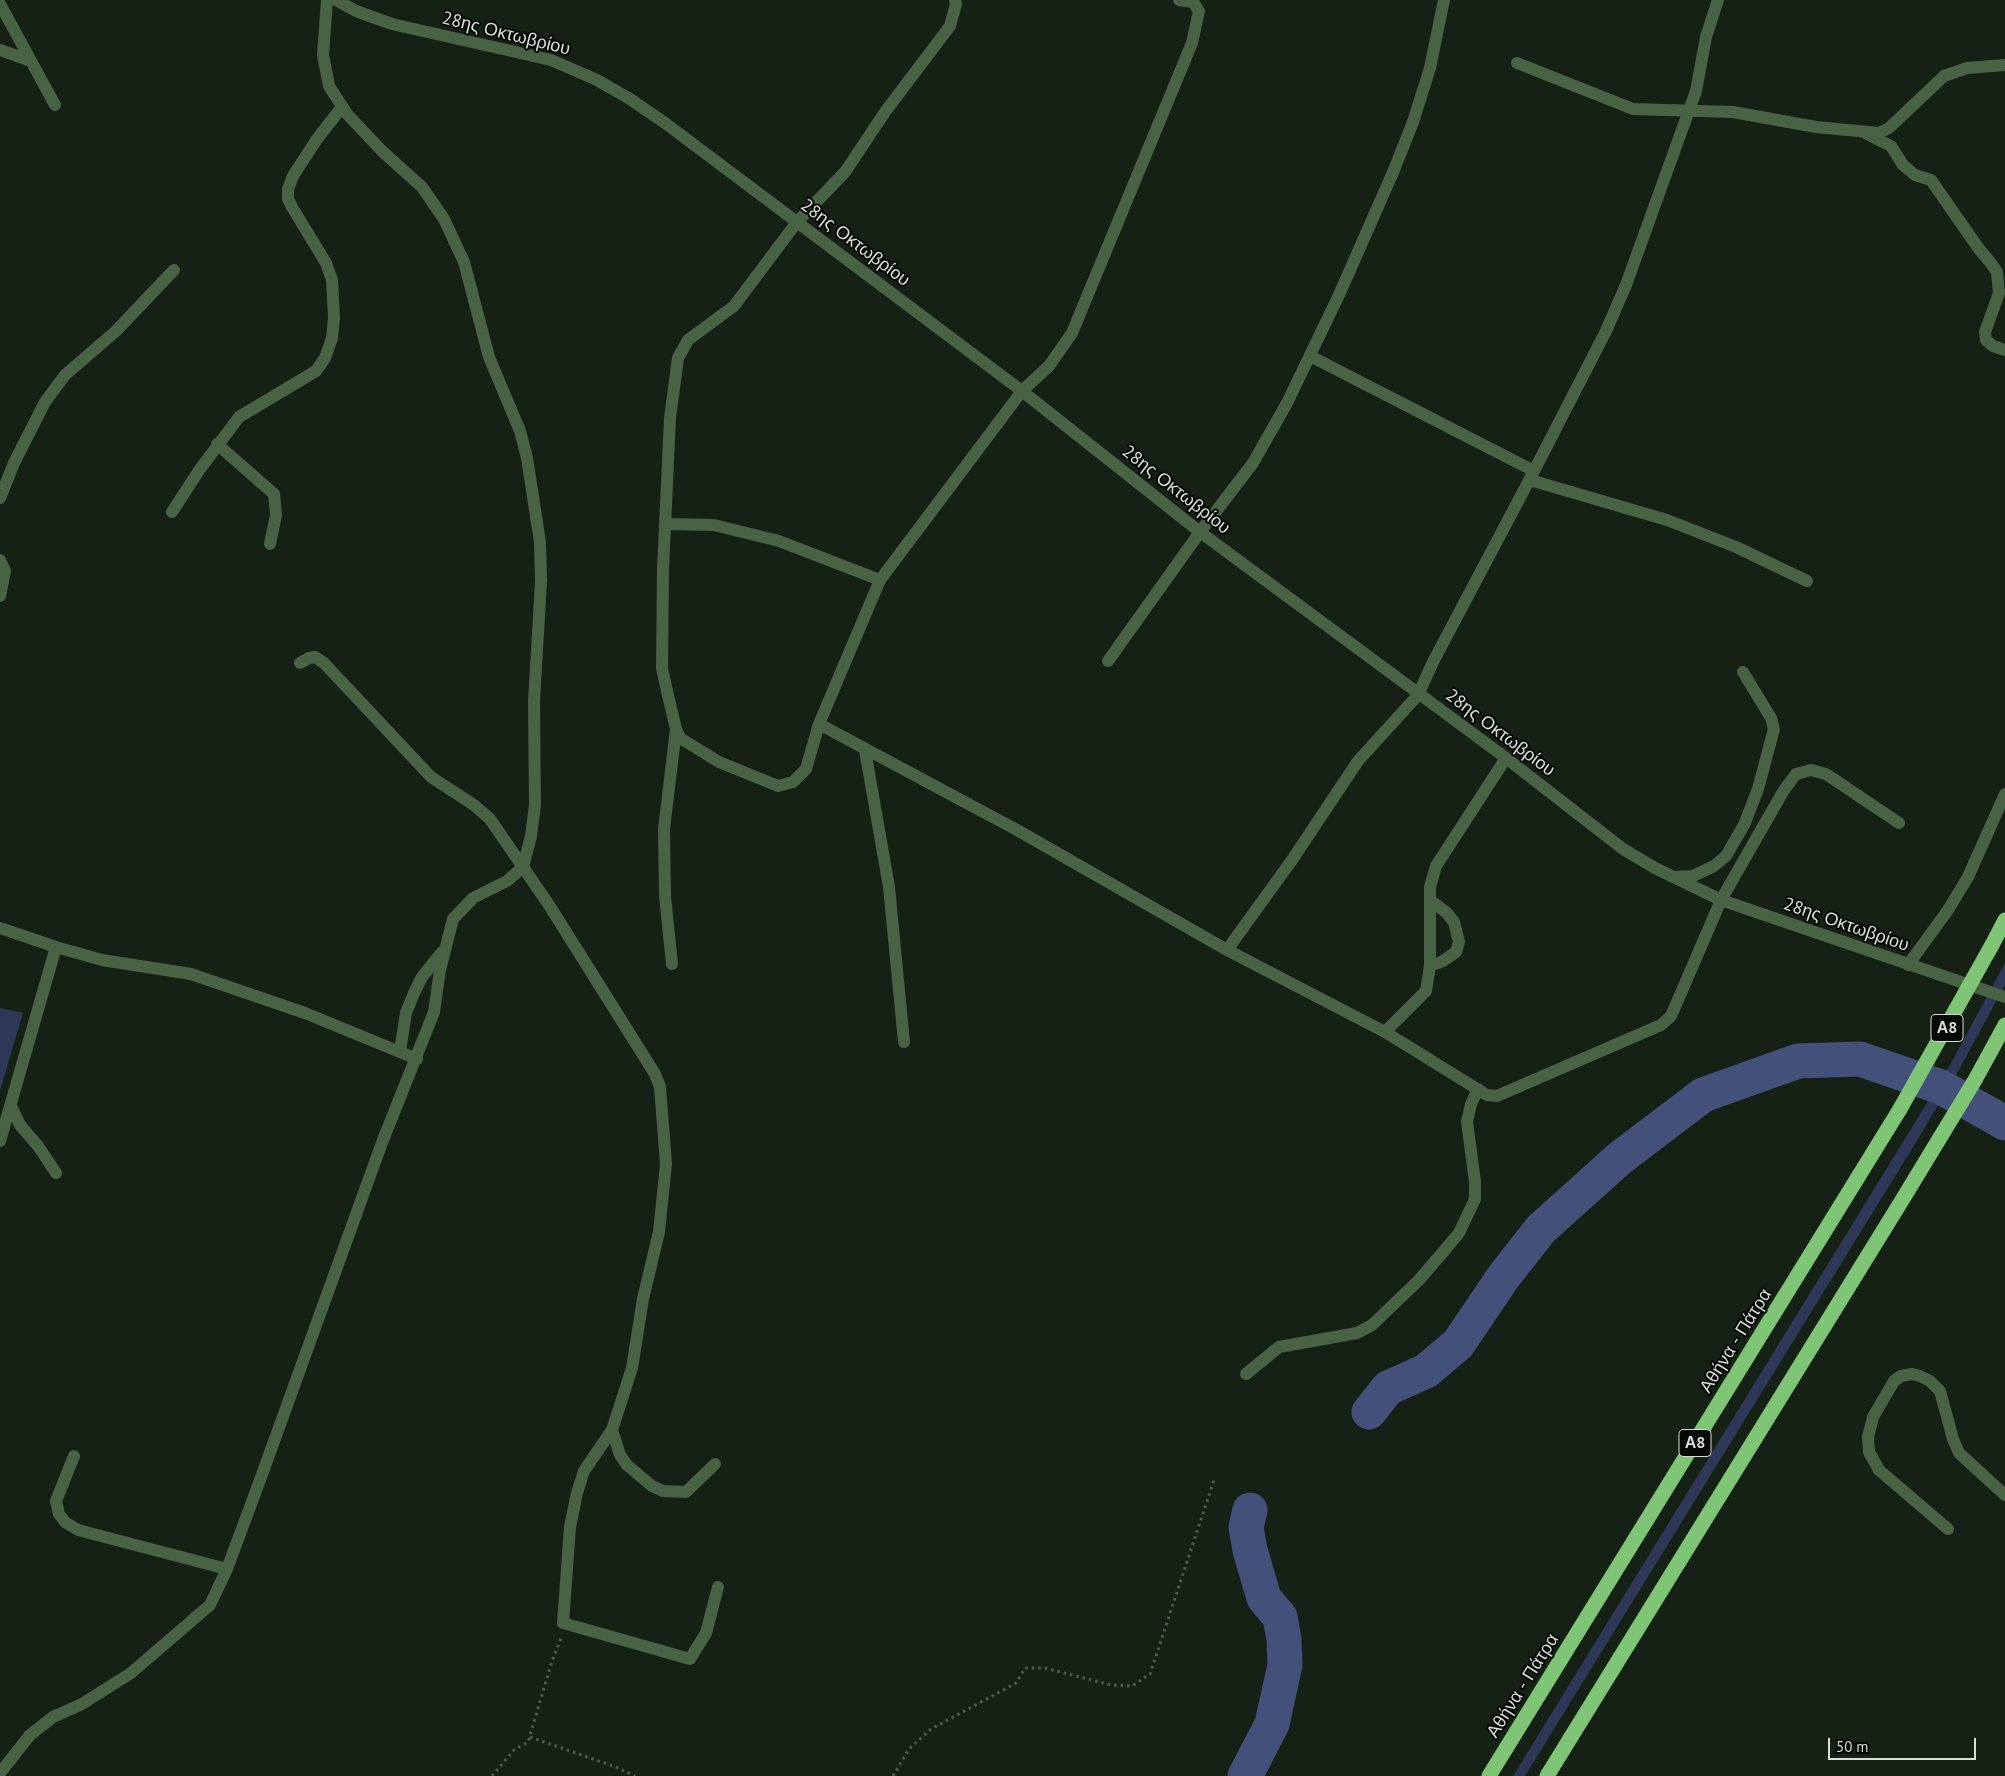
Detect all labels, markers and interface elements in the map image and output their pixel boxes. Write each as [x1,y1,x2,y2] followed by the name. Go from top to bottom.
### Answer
[440,8,572,60] street label: 28ης Οκτωβρίου
[796,195,914,291] street label: 28ης Οκτωβρίου
[1118,441,1234,539] street label: 28ης Οκτωβρίου
[1441,685,1559,781] street label: 28ης Οκτωβρίου
[1780,893,1912,957] street label: 28ης Οκτωβρίου
[1931,1014,1963,1042] road number: Α8
[1695,1285,1777,1397] street label: Αθήνα - Πάτρα
[1679,1430,1711,1456] road number: Α8
[1482,1630,1564,1742] street label: Αθήνα - Πάτρα
[1830,1728,1978,1760] scale bar
[1836,1737,1869,1756] text: 50 m

